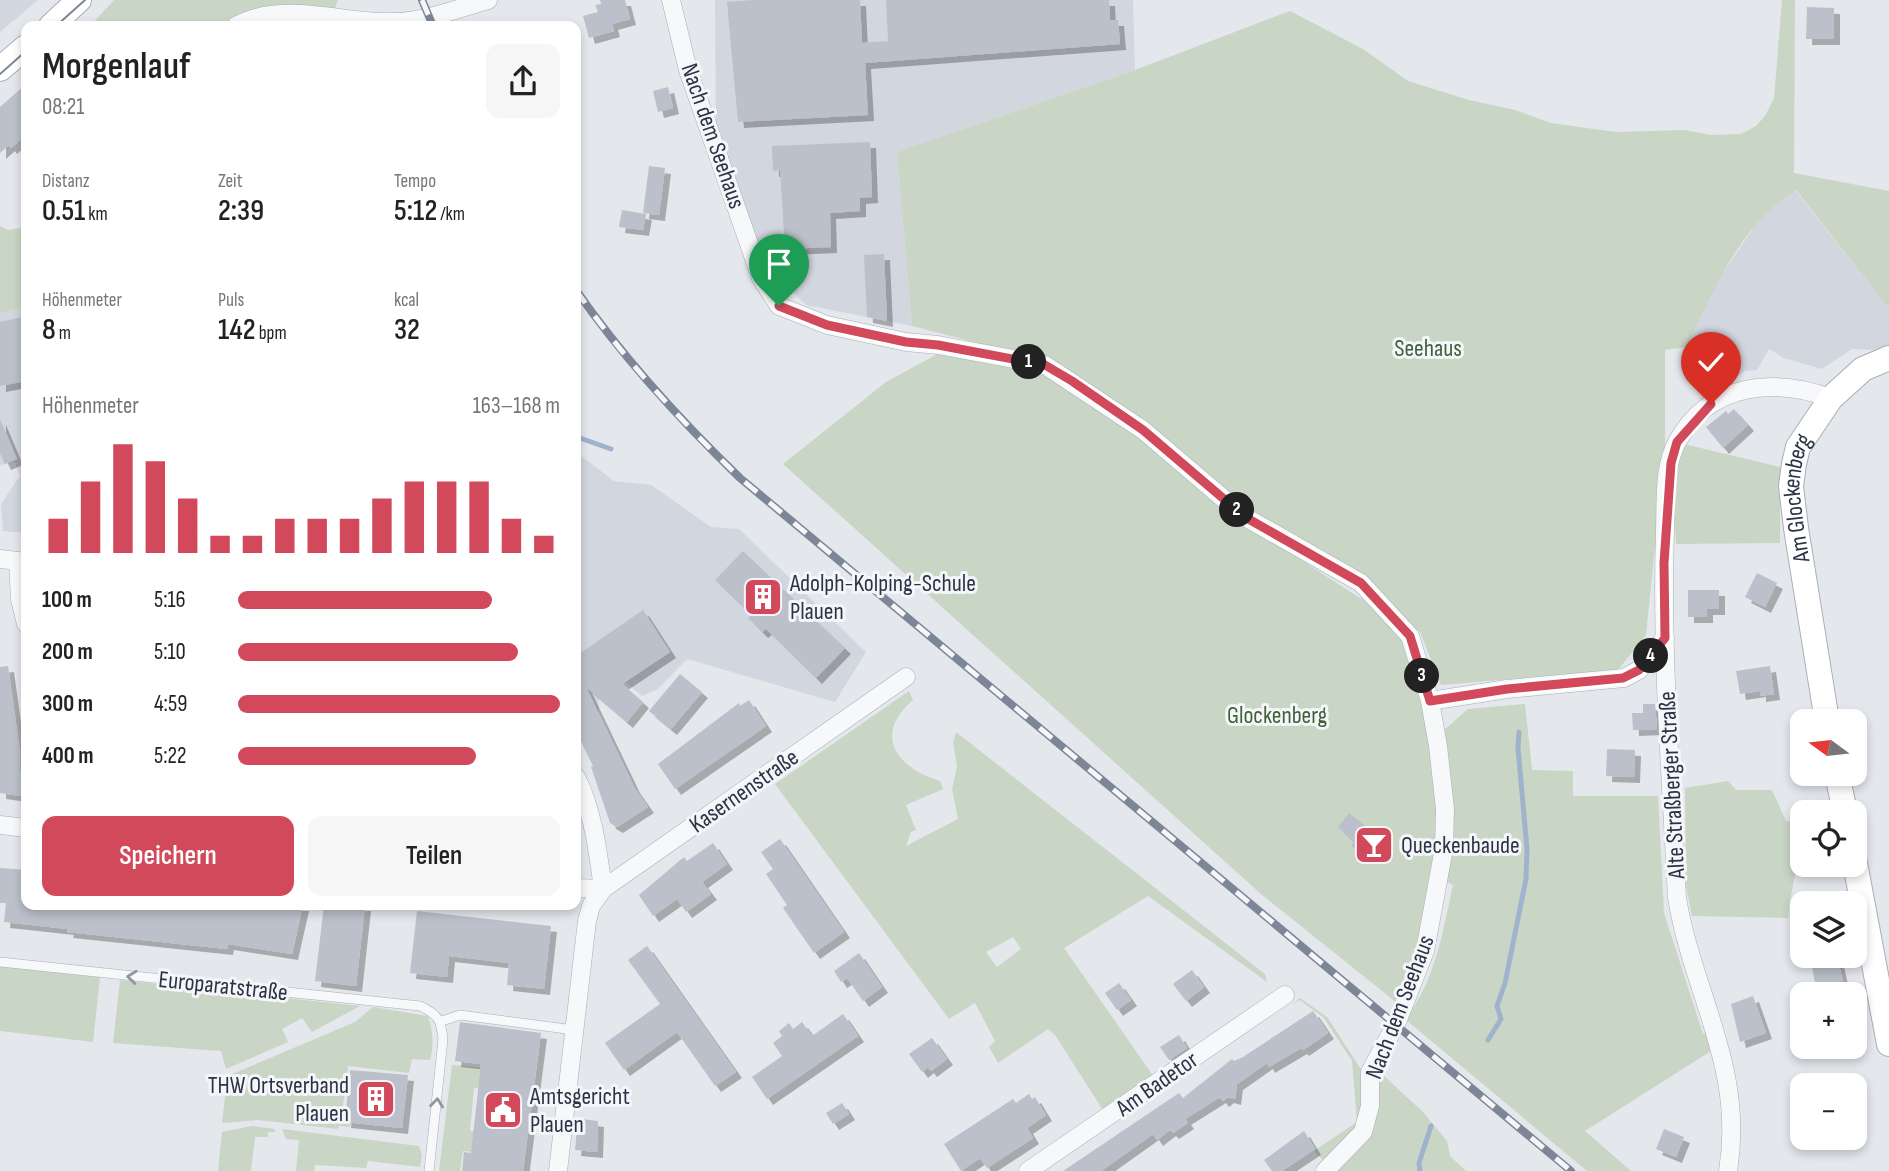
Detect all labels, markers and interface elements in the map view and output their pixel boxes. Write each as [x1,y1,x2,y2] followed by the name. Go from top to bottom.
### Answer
[42,44,190,89] text: Morgenlauf
[486,44,560,118] button: share
[675,60,751,212] street label: Nach dem Seehaus
[42,93,84,121] text: 08:21
[42,170,90,193] text: Distanz
[218,170,242,193] text: Zeit
[394,170,436,193] text: Tempo
[42,193,85,229] text: 0.51
[218,193,264,229] text: 2:39
[394,193,437,229] text: 5:12
[85,203,108,226] text: km
[437,203,465,226] text: /km
[749,234,809,306] pin
[760,245,798,283] icon: arrive
[42,289,122,312] text: Höhenmeter
[218,289,244,312] text: Puls
[394,289,419,312] text: kcal
[42,312,56,348] text: 8
[218,312,256,348] text: 142
[394,312,420,348] text: 32
[56,322,71,345] text: m
[256,322,287,345] text: bpm
[1681,332,1741,404] pin
[1394,334,1462,363] park label: Seehaus
[1692,343,1730,381] icon: check
[1012,344,1046,380] pin: 1
[1025,350,1032,373] text: 1
[42,392,139,420] text: Höhenmeter
[473,392,560,420] text: 163–168 m
[1776,428,1818,565] street label: Am Glockenberg
[1220,492,1254,528] pin: 2
[1232,498,1241,521] text: 2
[789,569,976,626] place label: Adolph-Kolping-Schule Plauen
[742,576,784,618] building icon: Adolph-Kolping-Schule Plauen
[42,586,92,614] text: 100 m
[154,586,186,614] text: 5:16
[42,638,93,666] text: 200 m
[154,638,186,666] text: 5:10
[1634,638,1668,674] pin: 4
[1646,644,1655,667] text: 4
[1404,658,1440,694] pin: 3
[1417,664,1426,687] text: 3
[42,690,93,718] text: 300 m
[154,690,187,718] text: 4:59
[1653,690,1691,881] street label: Alte Straßberger Straße
[1227,701,1327,730] park label: Glockenberg
[1790,709,1867,786] north arrow
[1790,709,1867,1150] map controls
[42,742,93,770] text: 400 m
[154,742,187,770] text: 5:22
[684,743,804,839] street label: Kasernenstraße
[1790,800,1867,877] button: locate
[42,816,294,896] button: Speichern
[308,816,560,896] button: Teilen
[1353,824,1395,866] bar icon: Queckenbaude
[1401,831,1520,860] place label: Queckenbaude
[1790,891,1867,968] button: layers
[1359,931,1441,1083] street label: Nach dem Seehaus
[157,965,289,1007] street label: Europaratstraße
[126,969,138,984] one-way arrow
[1790,982,1867,1059] button: +
[1110,1045,1204,1123] street label: Am Badetor
[208,1071,349,1128] place label: THW Ortsverband Plauen
[1790,1073,1867,1150] button: −
[355,1078,397,1120] building icon: THW Ortsverband Plauen
[529,1082,630,1139] place label: Amtsgericht Plauen
[482,1089,524,1131] public building icon: Amtsgericht Plauen
[429,1097,444,1109] one-way arrow

